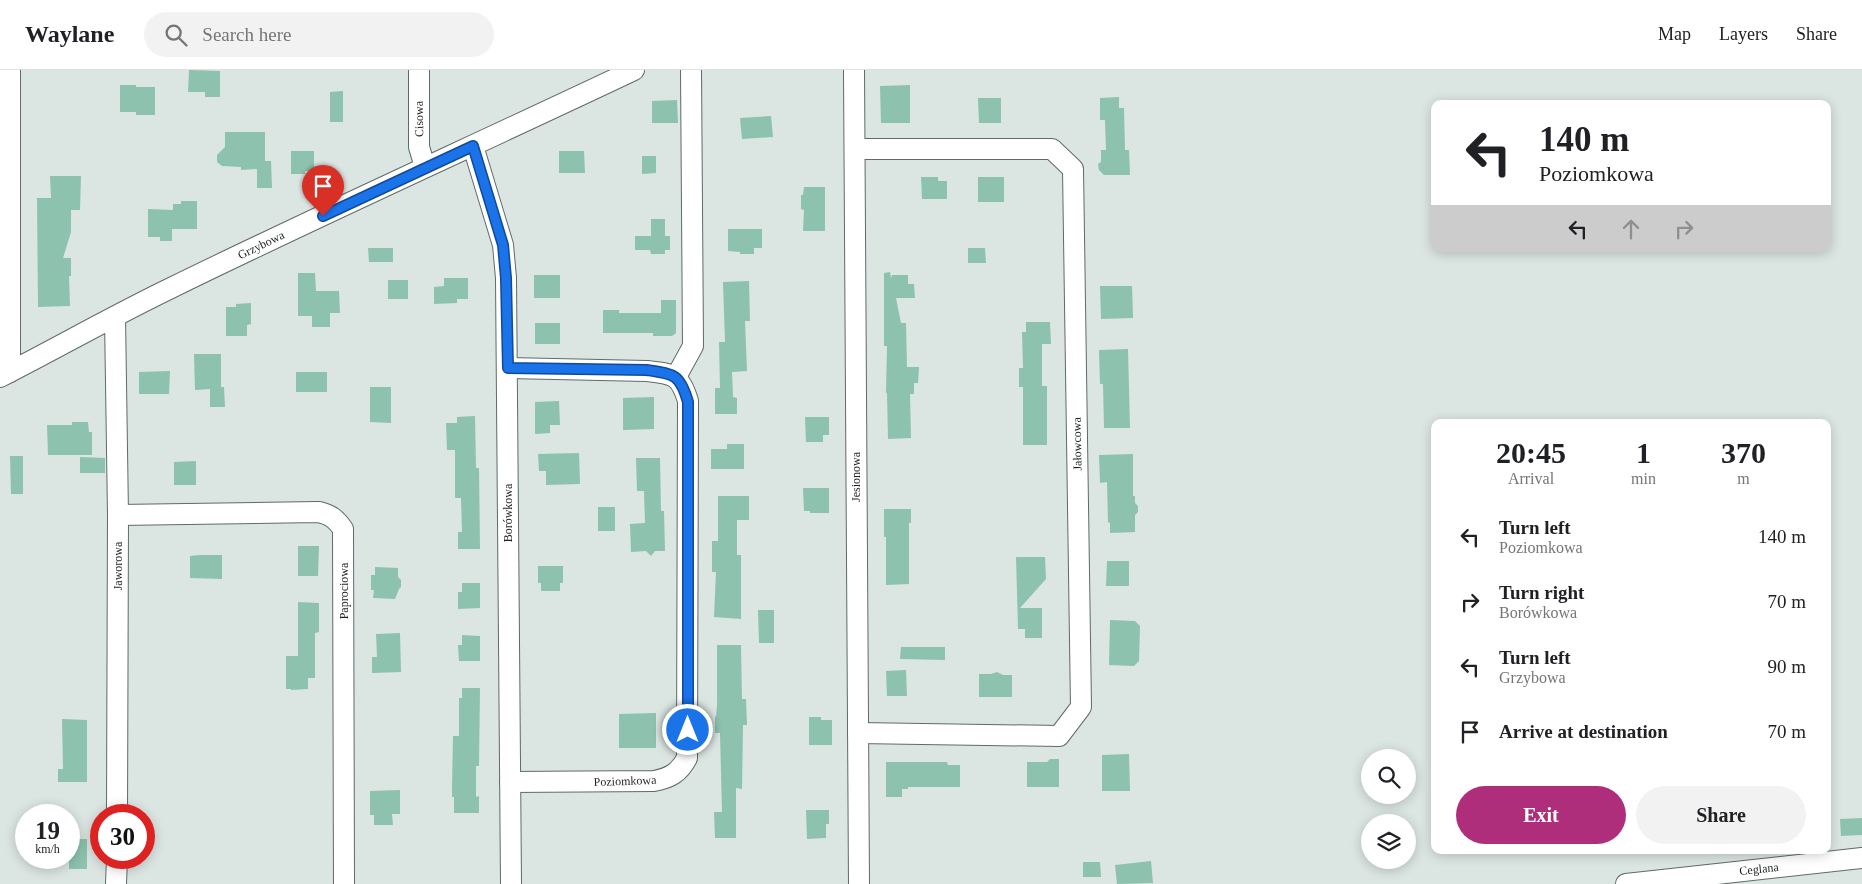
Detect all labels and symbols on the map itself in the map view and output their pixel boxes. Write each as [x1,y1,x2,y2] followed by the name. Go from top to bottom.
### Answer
[412,100,426,137] street label: Cisowa
[302,165,344,216] pin
[235,227,287,262] street label: Grzybowa
[1070,417,1084,471] street label: Jałowcowa
[849,451,863,502] street label: Jesionowa
[501,483,515,542] street label: Borówkowa
[111,541,125,590] street label: Jaworowa
[337,562,351,619] street label: Paprociowa
[661,703,713,755] position arrow
[593,773,657,789] street label: Poziomkowa
[90,804,155,869] speed limit sign: 30
[1739,860,1780,878] street label: Ceglana

